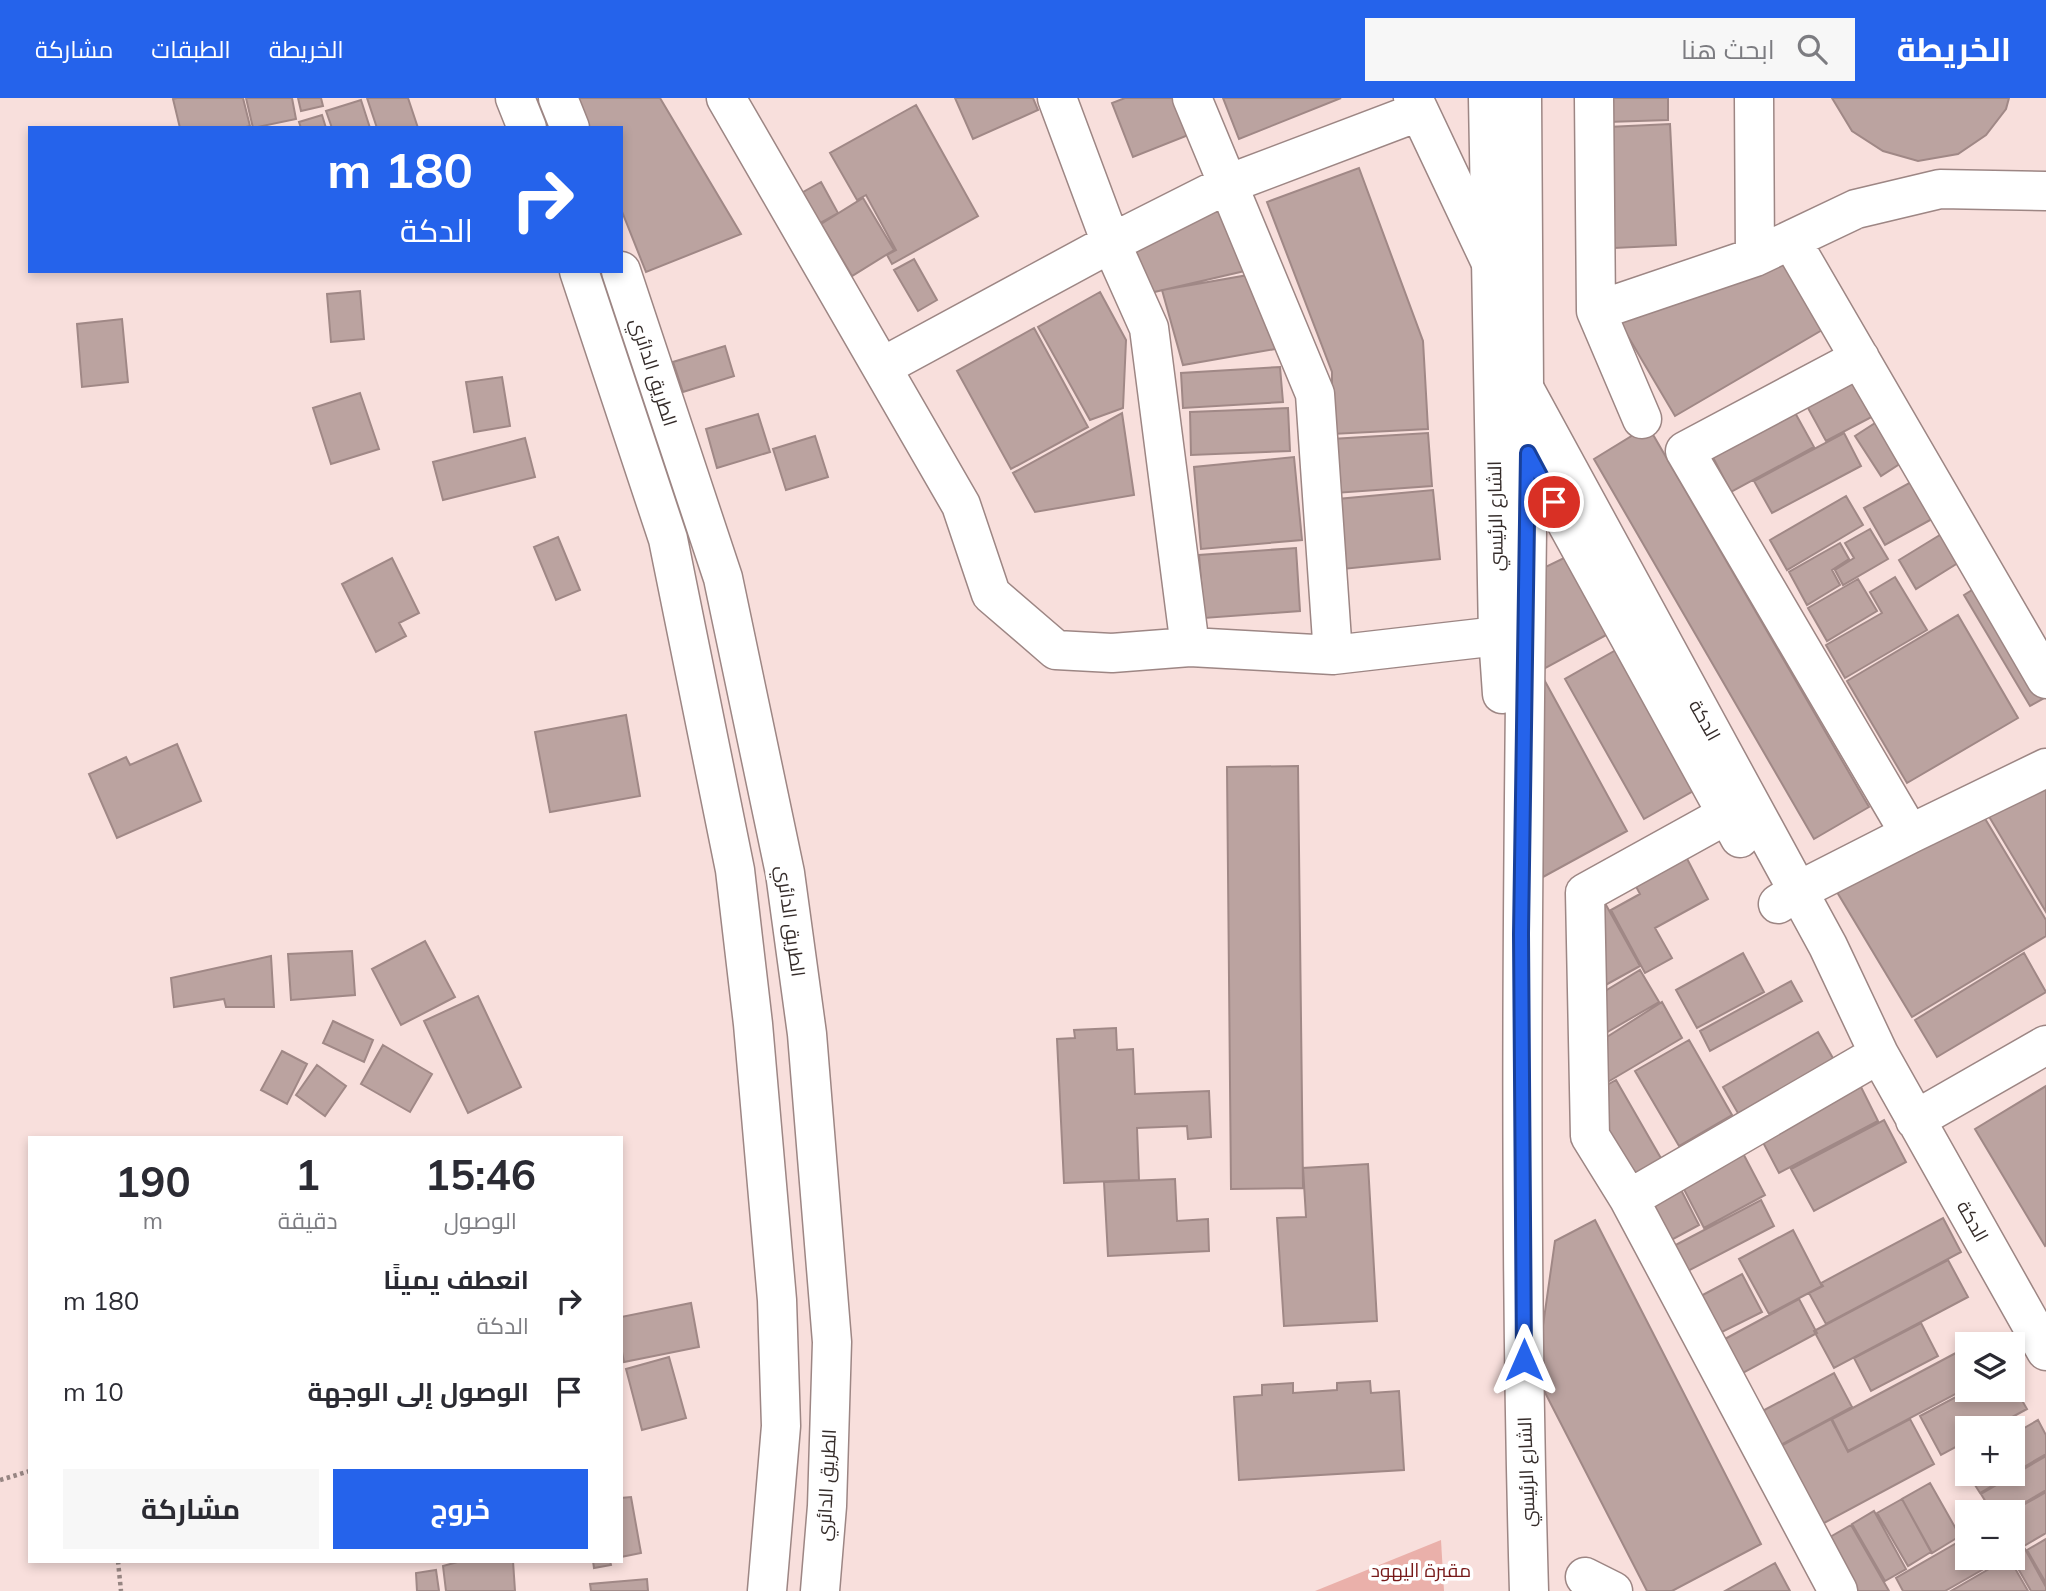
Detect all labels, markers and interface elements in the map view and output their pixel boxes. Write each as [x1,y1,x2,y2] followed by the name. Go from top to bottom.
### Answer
[1365,18,1855,81] search box
[1897,28,2011,69] text: الخريطة
[1793,30,1831,68] icon: search
[1681,33,1775,66] text: ابحث هنا
[35,34,113,64] text: مشاركة
[151,34,231,64] text: الطبقات
[269,34,344,64] text: الخريطة
[327,139,473,200] text: 180 m
[497,154,588,245] icon: right
[400,210,473,250] text: الدكة
[622,315,683,430] street label: الطريق الدائري
[1482,460,1511,572] street label: الشارع الرئيسي
[1524,472,1584,532] pin
[1535,483,1573,521] icon: arrive
[1684,695,1726,745] street label: الدكة
[768,864,811,979] street label: الطريق الدائري
[295,1148,320,1201] text: 1
[425,1148,536,1201] text: 15:46
[115,1155,191,1208] text: 190
[1952,1196,1994,1246] street label: الدكة
[143,1206,163,1235] text: m
[278,1206,338,1235] text: دقيقة
[444,1206,517,1235] text: الوصول
[383,1263,529,1296] text: انعطف يمينًا
[550,1282,588,1320] icon: right
[63,1284,139,1317] text: 180 m
[477,1311,529,1340] text: الدكة
[1487,1323,1561,1397] position arrow
[1955,1332,2025,1570] map controls
[1955,1332,2025,1402] button: layers
[550,1373,588,1411] icon: arrive
[63,1375,124,1408] text: 10 m
[308,1375,529,1408] text: الوصول إلى الوجهة
[1512,1416,1543,1528] street label: الشارع الرئيسي
[1955,1416,2025,1486] button: +
[811,1428,844,1542] street label: الطريق الدائري
[63,1469,319,1549] button: مشاركة
[333,1469,588,1549] button: خروج
[1955,1500,2025,1570] button: −
[1371,1558,1471,1582] park label: مقبرة اليهود

